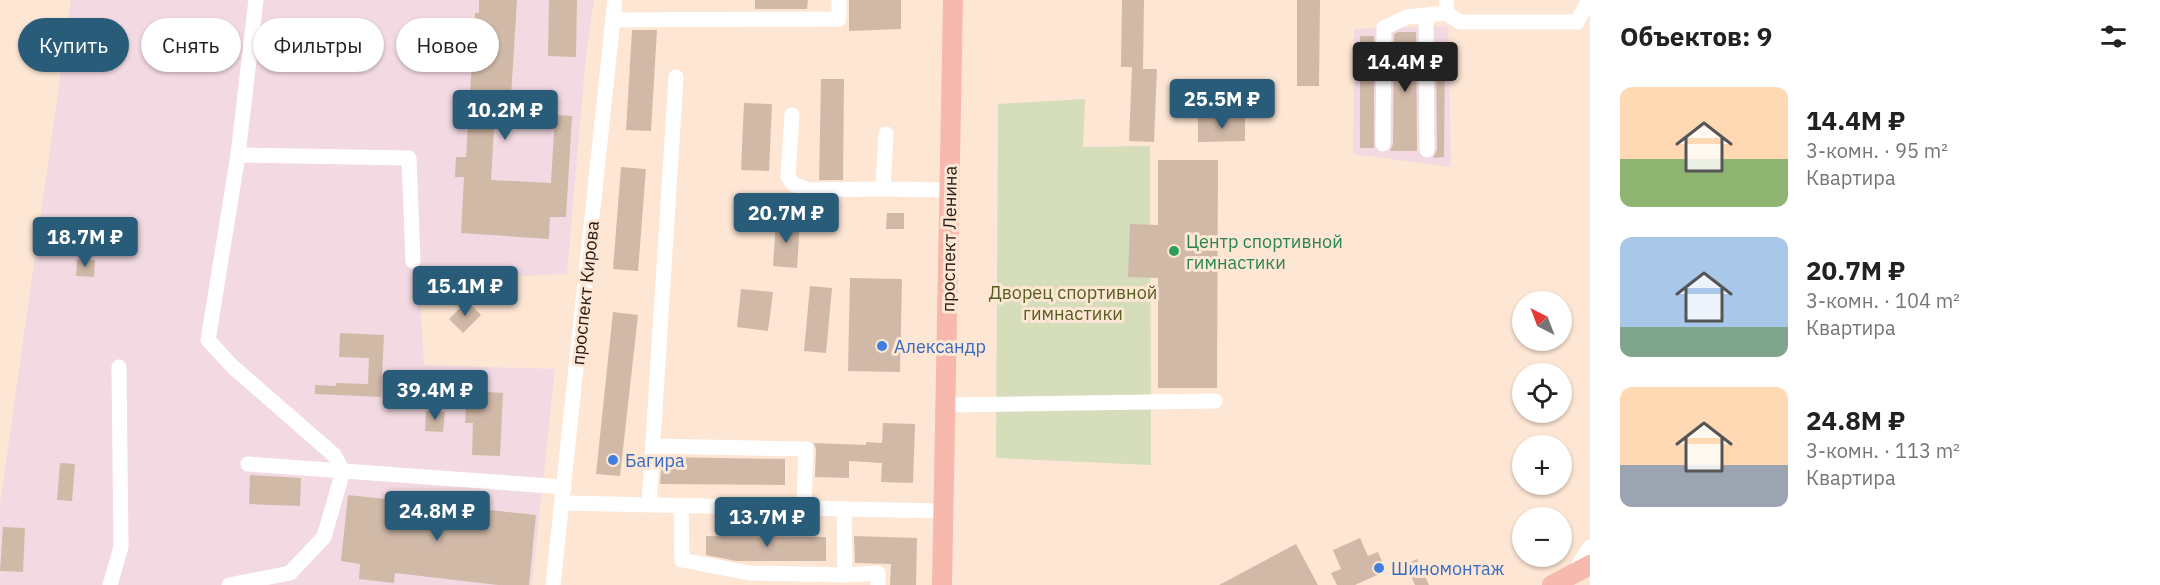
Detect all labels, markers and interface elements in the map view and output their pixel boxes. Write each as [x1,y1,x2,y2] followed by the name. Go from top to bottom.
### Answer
[18,18,129,72] chip: Купить
[141,18,241,72] chip: Снять
[253,18,384,72] chip: Фильтры
[396,18,499,72] chip: Новое
[1620,19,1772,53] text: Объектов: 9
[2097,20,2130,53] icon: filters
[1350,42,1460,93] pin: 14.4M ₽
[1367,48,1443,75] text: 14.4M ₽
[1167,79,1277,130] pin: 25.5M ₽
[1184,85,1260,112] text: 25.5M ₽
[450,90,560,141] pin: 10.2M ₽
[467,96,543,123] text: 10.2M ₽
[1806,103,1905,137] text: 14.4M ₽
[1668,111,1740,183] icon: home
[1806,137,1948,164] text: 3-комн. · 95 m²
[1806,164,1896,191] text: Квартира
[936,165,962,312] street label: проспект Ленина
[731,193,841,244] pin: 20.7M ₽
[748,199,824,226] text: 20.7M ₽
[30,217,140,268] pin: 18.7M ₽
[566,219,604,366] street label: проспект Кирова
[47,223,123,250] text: 18.7M ₽
[1186,230,1343,274] place label: Центр спортивной гимнастики
[1167,244,1181,258] marker: Центр спортивной гимнастики
[1806,253,1905,287] text: 20.7M ₽
[1668,261,1740,333] icon: home
[410,266,520,317] pin: 15.1M ₽
[427,272,503,299] text: 15.1M ₽
[989,281,1157,325] park label: Дворец спортивной гимнастики
[1806,287,1960,314] text: 3-комн. · 104 m²
[1512,291,1572,351] north arrow
[1512,291,1572,567] map controls
[1806,314,1896,341] text: Квартира
[894,335,986,358] place label: Александр
[875,339,889,353] marker: Александр
[1512,363,1572,423] button: locate
[380,370,490,421] pin: 39.4M ₽
[397,376,473,403] text: 39.4M ₽
[1806,403,1905,437] text: 24.8M ₽
[1668,411,1740,483] icon: home
[1512,435,1572,495] button: +
[1806,437,1960,464] text: 3-комн. · 113 m²
[625,449,685,472] place label: Багира
[606,453,620,467] marker: Багира
[1806,464,1896,491] text: Квартира
[382,491,492,542] pin: 24.8M ₽
[399,497,475,524] text: 24.8M ₽
[712,497,822,548] pin: 13.7M ₽
[729,503,805,530] text: 13.7M ₽
[1512,507,1572,567] button: −
[1391,557,1505,580] place label: Шиномонтаж
[1372,561,1386,575] marker: Шиномонтаж

